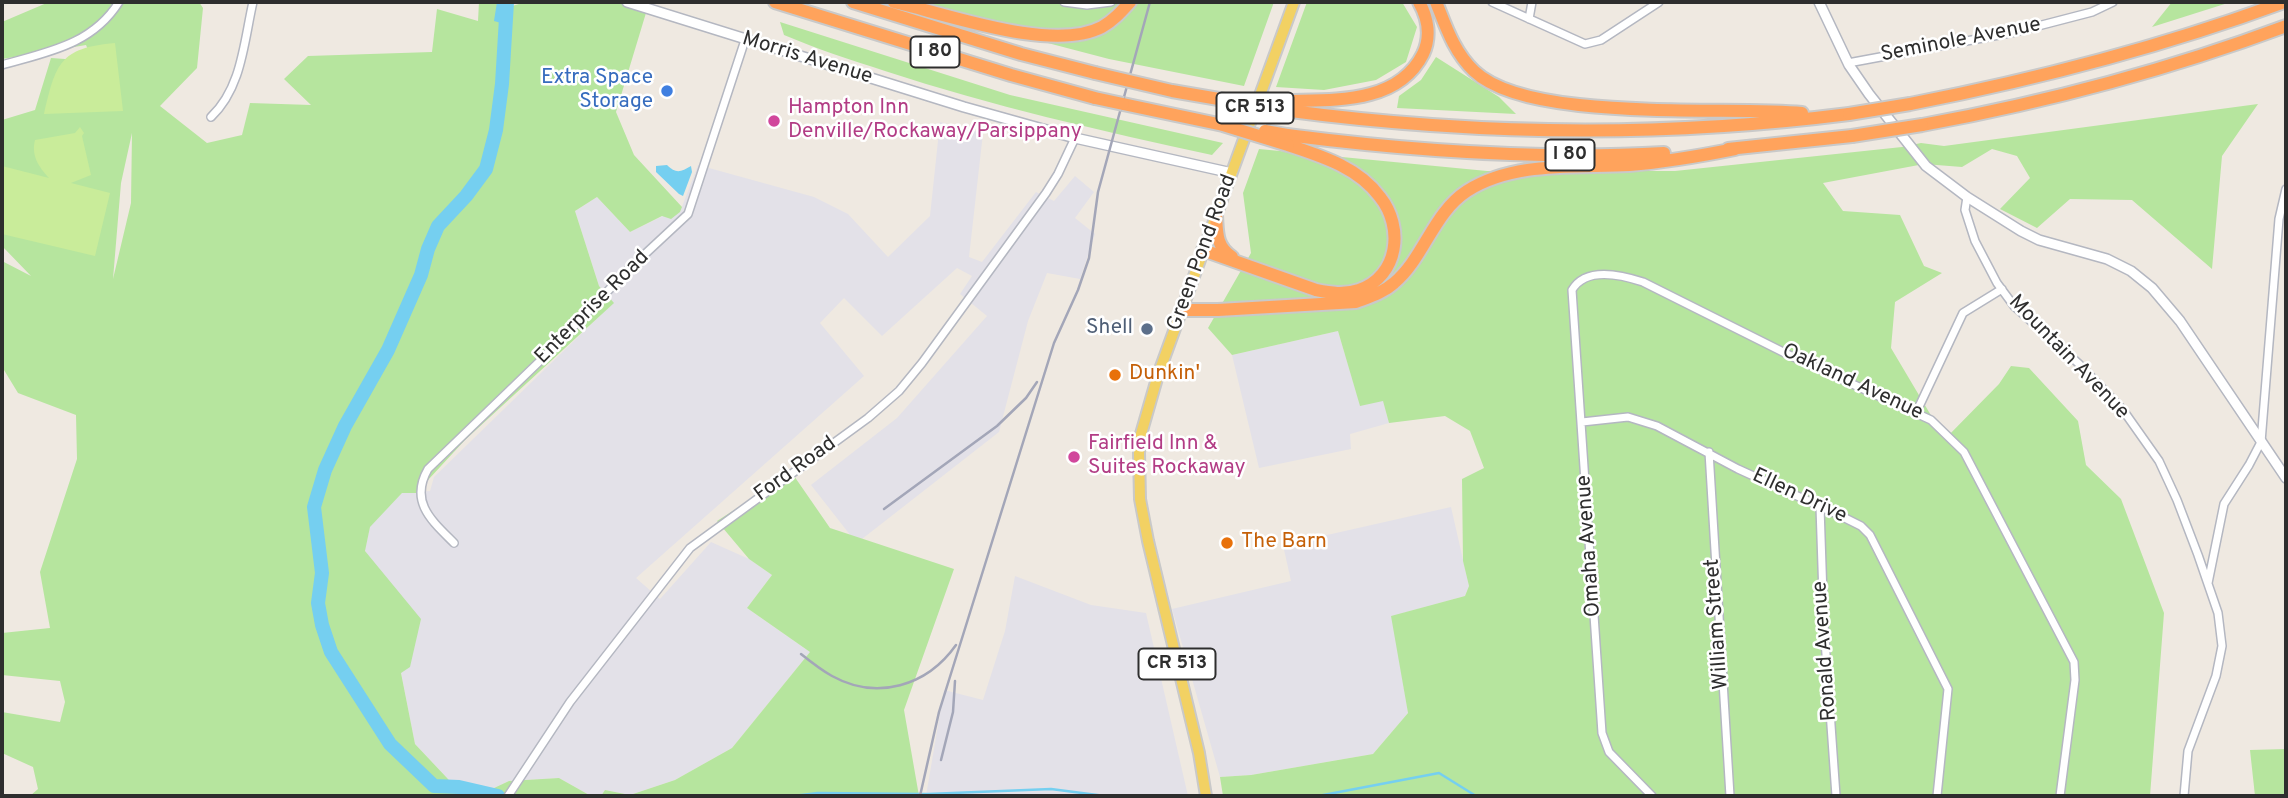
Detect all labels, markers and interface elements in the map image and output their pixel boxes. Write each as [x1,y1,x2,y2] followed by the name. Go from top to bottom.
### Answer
[1879,13,2043,69] street label: Seminole Avenue
[739,27,875,91] street label: Morris Avenue
[911,36,960,68] road number: I 80
[541,66,653,116] place label: Extra Space Storage
[659,83,675,99] marker: Extra Space Storage
[1216,92,1294,124] road number: CR 513
[788,96,1082,146] place label: Hampton Inn Denville/Rockaway/Parsippany
[766,113,782,129] marker: Hampton Inn Denville/Rockaway/Parsippany
[1546,140,1594,170] road number: I 80
[1163,171,1243,335] street label: Green Pond Road
[531,246,655,370] street label: Enterprise Road
[2002,291,2134,425] street label: Mountain Avenue
[1086,316,1133,342] place label: Shell
[1139,321,1155,337] marker: Shell
[1777,339,1927,427] street label: Oakland Avenue
[1129,362,1200,388] place label: Dunkin'
[1107,367,1123,383] marker: Dunkin'
[750,432,842,508] street label: Ford Road
[1088,432,1246,482] place label: Fairfield Inn & Suites Rockaway
[1066,449,1082,465] marker: Fairfield Inn & Suites Rockaway
[1748,464,1850,530] street label: Ellen Drive
[1572,474,1608,618] street label: Omaha Avenue
[1241,530,1327,556] place label: The Barn
[1219,535,1235,551] marker: The Barn
[1701,558,1735,690] street label: William Street
[1809,580,1843,722] street label: Ronald Avenue
[1138,649,1216,680] road number: CR 513

